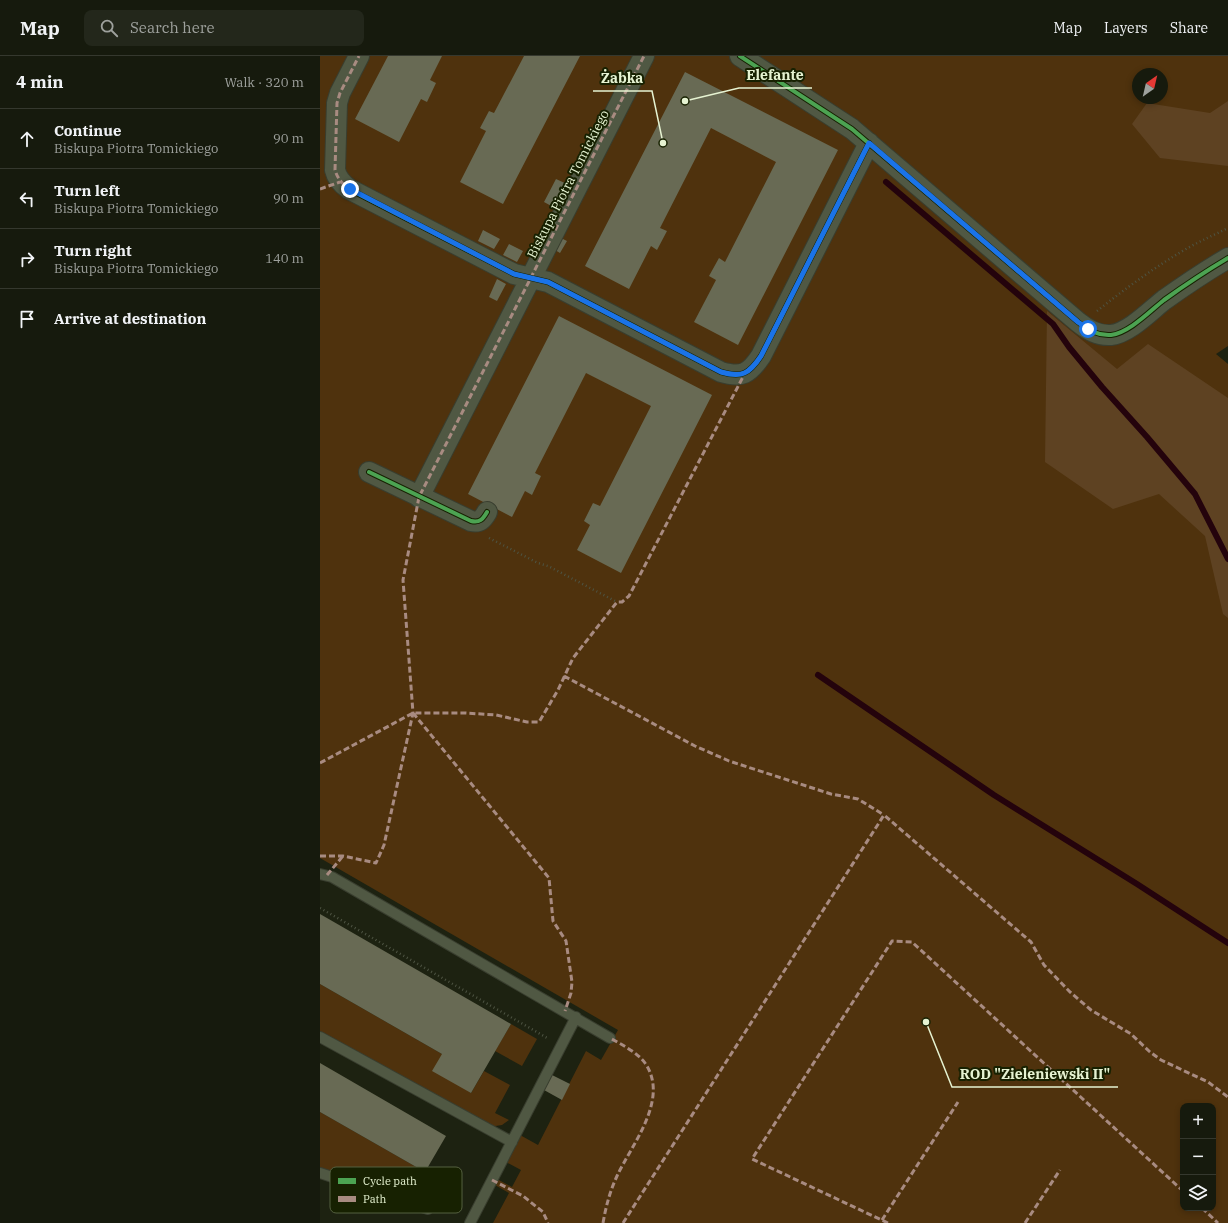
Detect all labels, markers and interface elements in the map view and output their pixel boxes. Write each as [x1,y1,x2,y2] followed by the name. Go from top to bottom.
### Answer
[84,10,364,46] search box
[20,16,60,40] text: Map
[98,17,120,39] icon: search
[130,18,214,37] text: Search here
[1054,19,1082,37] text: Map
[1104,19,1148,37] text: Layers
[1170,19,1208,37] text: Share
[739,62,812,88] callout: Elefante
[593,65,652,91] callout: Żabka
[746,66,804,84] text: Elefante
[1132,68,1168,104] north arrow
[601,69,643,87] text: Żabka
[16,71,64,93] text: 4 min
[225,74,304,91] text: Walk · 320 m
[523,107,613,261] street label: Biskupa Piotra Tomickiego
[54,121,121,140] text: Continue
[16,128,38,150] icon: ahead
[273,130,304,147] text: 90 m
[54,140,218,157] text: Biskupa Piotra Tomickiego
[341,180,359,198] route end
[54,181,120,200] text: Turn left
[16,188,38,210] icon: left
[273,190,304,207] text: 90 m
[54,200,218,217] text: Biskupa Piotra Tomickiego
[54,241,132,260] text: Turn right
[16,248,38,270] icon: right
[265,250,304,267] text: 140 m
[54,260,218,277] text: Biskupa Piotra Tomickiego
[16,308,38,330] icon: arrive
[54,309,206,328] text: Arrive at destination
[1079,320,1097,338] route start
[952,1061,1118,1087] callout: ROD "Zieleniewski II"
[960,1065,1110,1083] text: ROD "Zieleniewski II"
[1180,1103,1216,1211] map controls
[1180,1103,1216,1139] button: +
[1180,1139,1216,1175] button: −
[330,1167,462,1213] legend
[363,1174,417,1188] text: Cycle path
[1180,1175,1216,1211] button: layers
[363,1192,386,1206] text: Path

